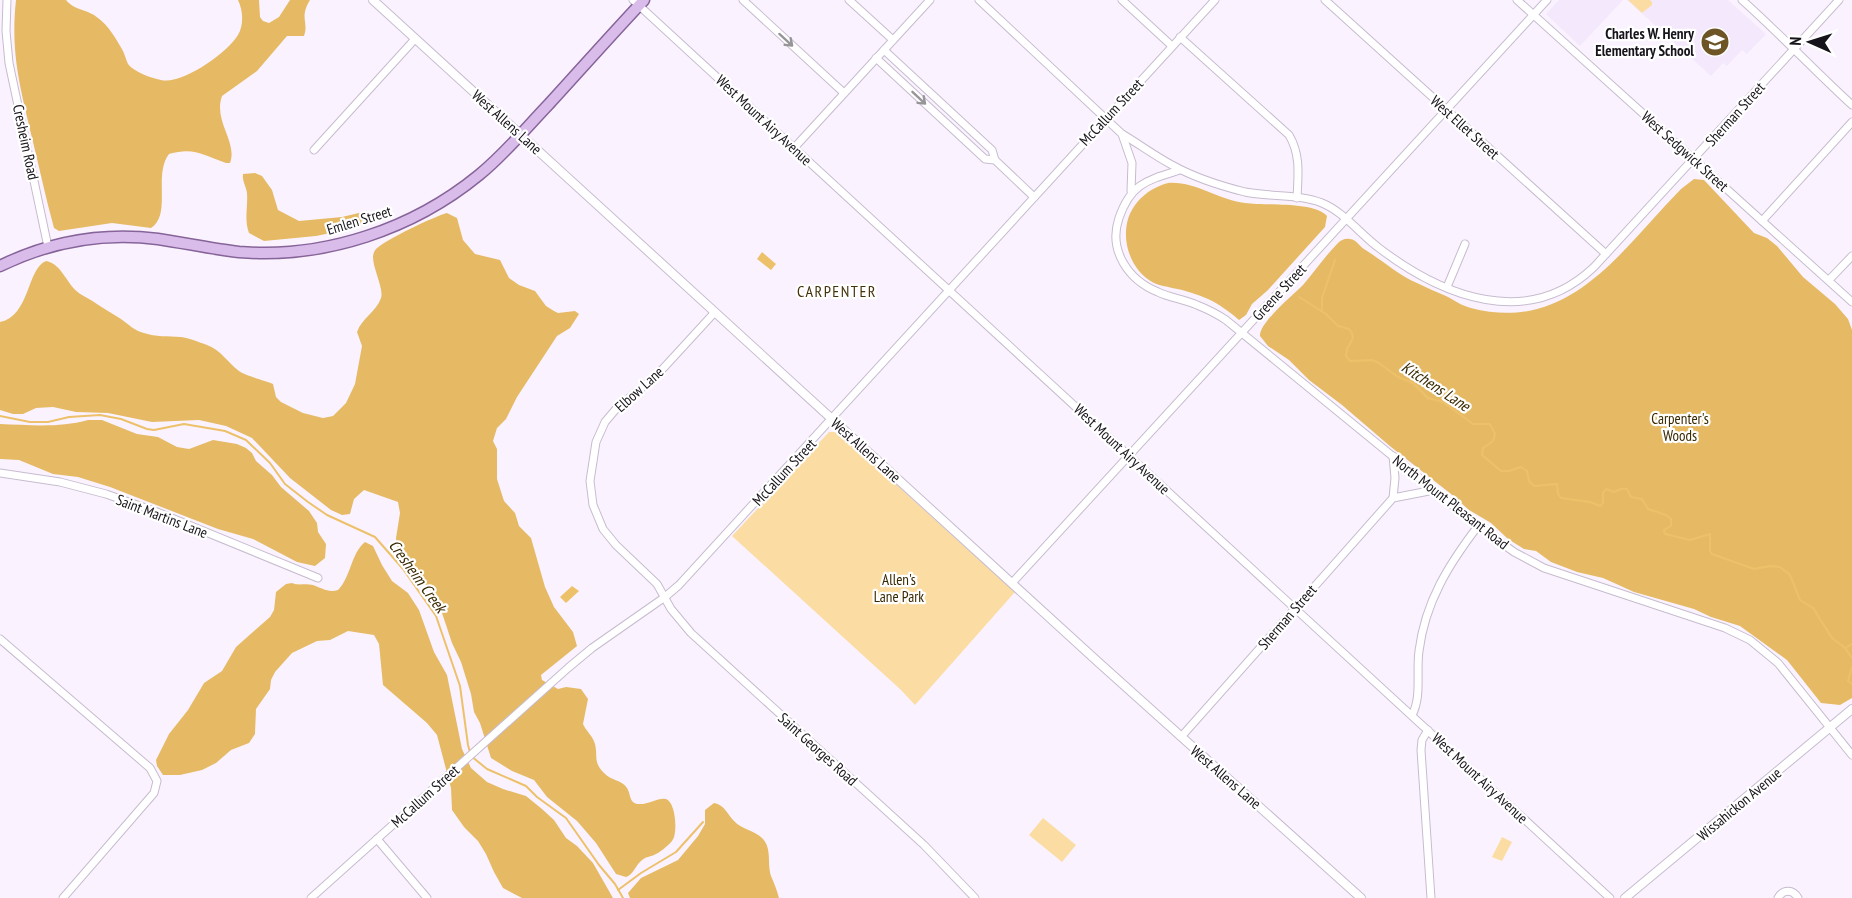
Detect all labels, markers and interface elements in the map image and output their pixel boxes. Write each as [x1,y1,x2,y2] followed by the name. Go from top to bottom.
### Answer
[1780,12,1840,72] north arrow
[1595,24,1695,60] place label: Charles W. Henry Elementary School
[1699,26,1731,58] school or university icon: Charles W. Henry Elementary School
[778,32,793,47] one-way arrow
[1785,36,1805,46] text: N
[712,71,816,169] street label: West Mount Airy Avenue
[1075,74,1147,150] street label: McCallum Street
[1701,78,1769,150] street label: Sherman Street
[468,86,546,158] street label: West Allens Lane
[911,91,926,105] one-way arrow
[1427,91,1503,163] street label: West Ellet Street
[9,103,43,181] street label: Cresheim Road
[1637,107,1733,195] street label: West Sedgwick Street
[324,201,394,239] street label: Emlen Street
[1248,260,1310,324] street label: Greene Street
[797,281,877,301] district label: CARPENTER
[1398,357,1475,416] water label: Kitchens Lane
[611,362,667,416] street label: Elbow Lane
[1070,400,1174,498] street label: West Mount Airy Avenue
[1651,409,1709,445] park label: Carpenter's Woods
[827,414,905,486] street label: West Allens Lane
[748,434,820,510] street label: McCallum Street
[1389,451,1513,553] street label: North Mount Pleasant Road
[113,490,211,542] street label: Saint Martins Lane
[385,536,452,618] water label: Cresheim Creek
[874,570,924,606] park label: Allen's Lane Park
[1254,581,1320,653] street label: Sherman Street
[774,708,862,790] street label: Saint Georges Road
[1428,729,1532,827] street label: West Mount Airy Avenue
[1187,741,1265,813] street label: West Allens Lane
[387,760,463,832] street label: McCallum Street
[1693,763,1785,845] street label: Wissahickon Avenue

